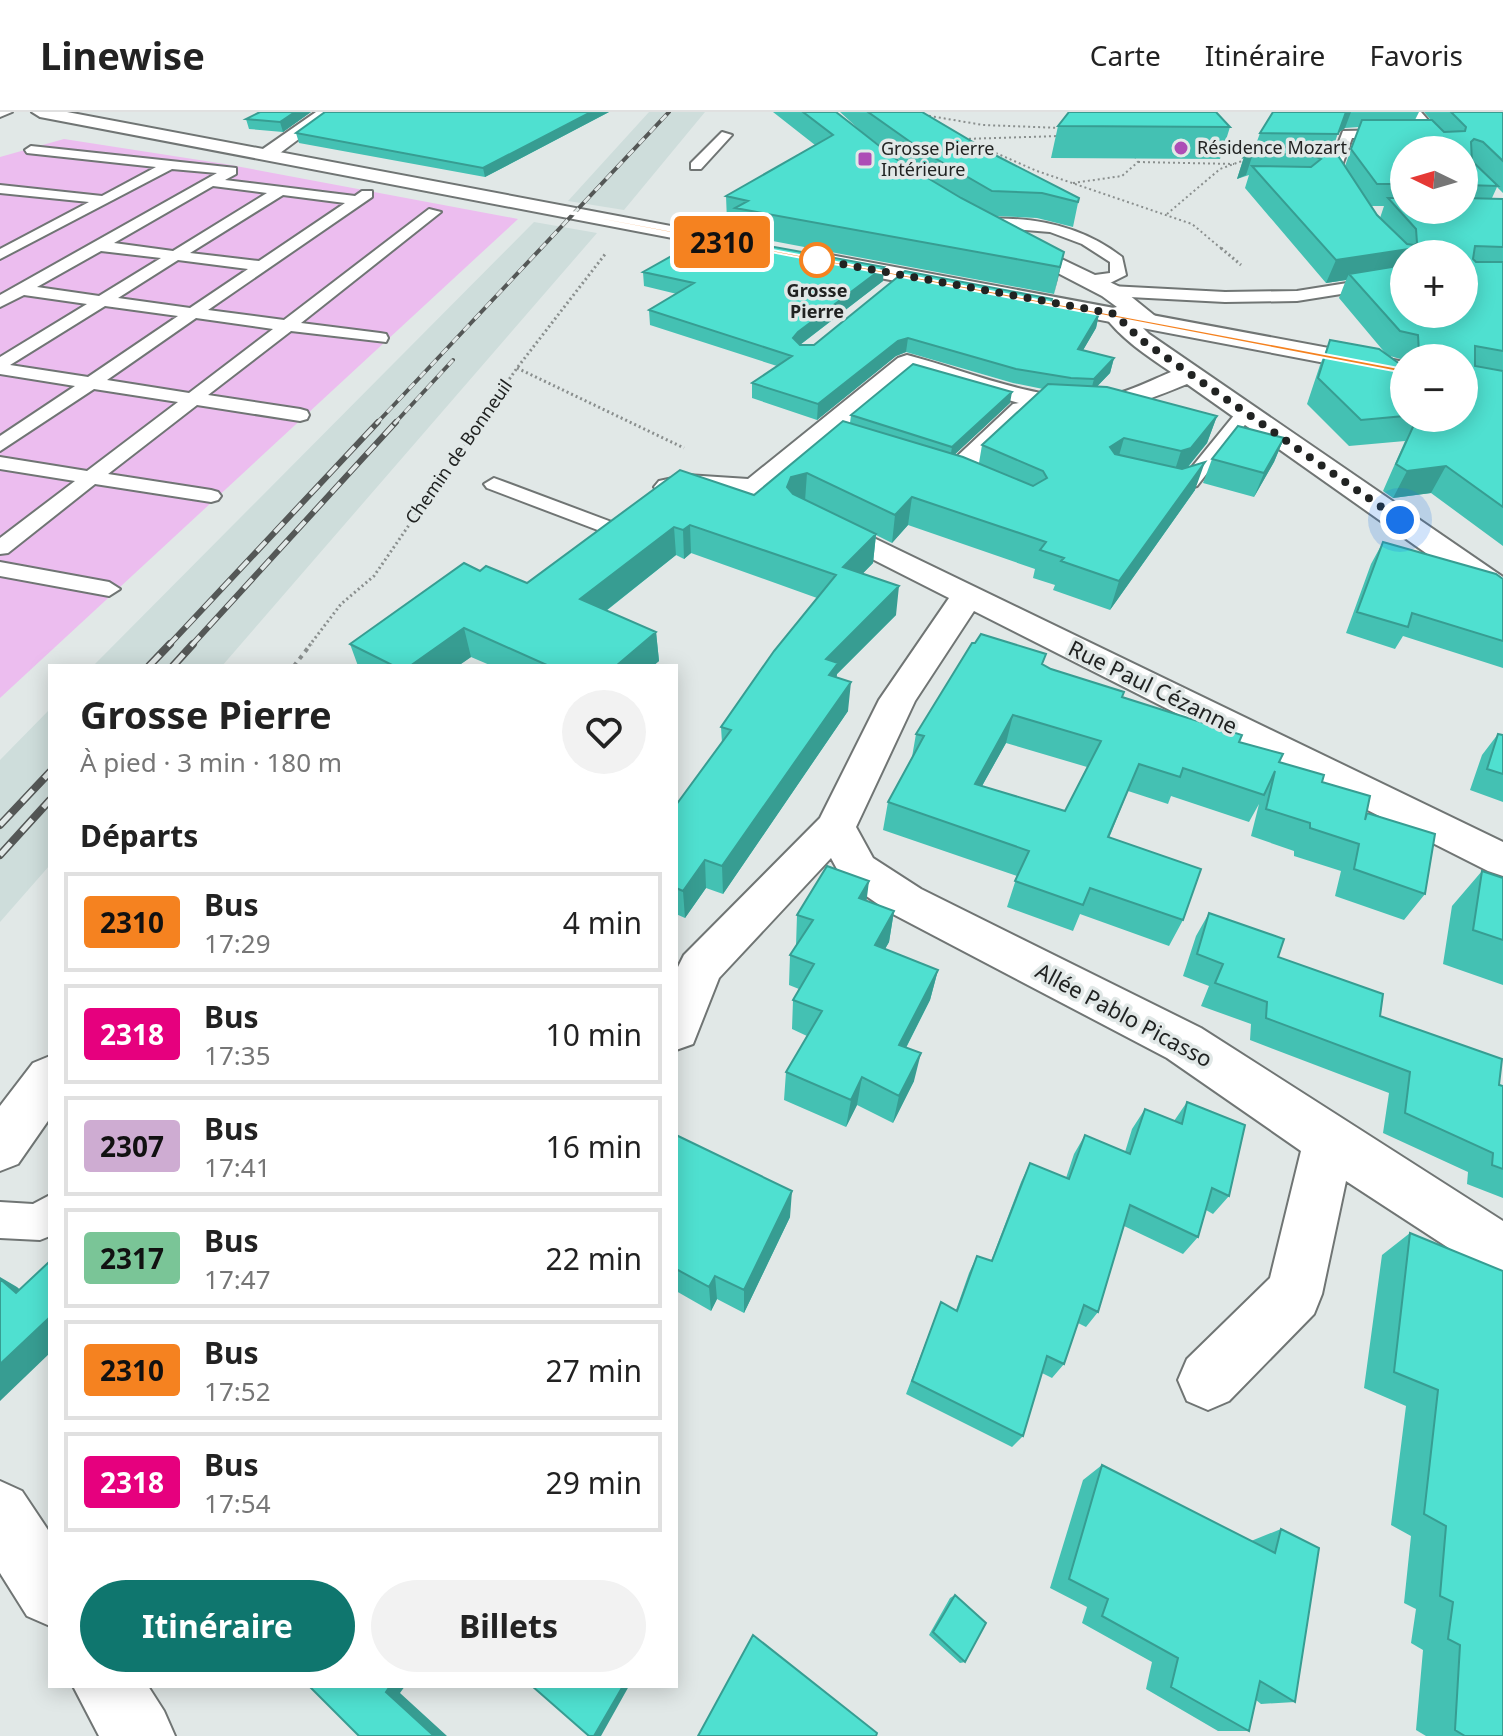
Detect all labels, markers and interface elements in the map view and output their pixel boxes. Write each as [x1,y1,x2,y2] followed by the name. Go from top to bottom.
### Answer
[40,29,205,81] text: Linewise
[1090,36,1161,74] text: Carte
[1205,36,1325,74] text: Itinéraire
[1369,36,1463,74] text: Favoris
[1197,135,1347,159] place label: Résidence Mozart
[881,136,995,181] place label: Grosse Pierre Intérieure
[1390,136,1478,224] north arrow
[1390,136,1478,432] map controls
[1172,139,1190,157] marker: Résidence Mozart
[856,150,874,168] marker: Grosse Pierre Intérieure
[666,216,778,268] line badge: 2310
[690,223,754,261] text: 2310
[1390,240,1478,328] button: +
[800,243,834,277] marker: Grosse Pierre
[787,278,847,323] place label: Grosse Pierre
[1390,344,1478,432] button: −
[399,374,517,528] street label: Chemin de Bonneuil
[1380,500,1420,540] your location
[1064,632,1243,740] street label: Rue Paul Cézanne
[80,688,332,740] text: Grosse Pierre
[562,690,646,774] button: heart
[80,744,342,780] text: À pied · 3 min · 180 m
[80,815,198,856] text: Départs
[204,884,259,925] text: Bus
[563,902,642,943] text: 4 min
[100,903,164,941] text: 2310
[204,925,271,961] text: 17:29
[1031,955,1218,1073] street label: Allée Pablo Picasso
[204,996,259,1037] text: Bus
[546,1014,642,1055] text: 10 min
[100,1015,164,1053] text: 2318
[204,1037,271,1073] text: 17:35
[204,1108,259,1149] text: Bus
[546,1126,642,1167] text: 16 min
[100,1127,164,1165] text: 2307
[204,1149,271,1185] text: 17:41
[204,1220,259,1261] text: Bus
[546,1238,642,1279] text: 22 min
[100,1239,164,1277] text: 2317
[204,1261,271,1297] text: 17:47
[204,1332,259,1373] text: Bus
[546,1350,642,1391] text: 27 min
[100,1351,164,1389] text: 2310
[204,1373,271,1409] text: 17:52
[204,1444,259,1485] text: Bus
[546,1462,642,1503] text: 29 min
[100,1463,164,1501] text: 2318
[204,1485,271,1521] text: 17:54
[80,1580,355,1672] button: Itinéraire
[371,1580,646,1672] button: Billets

